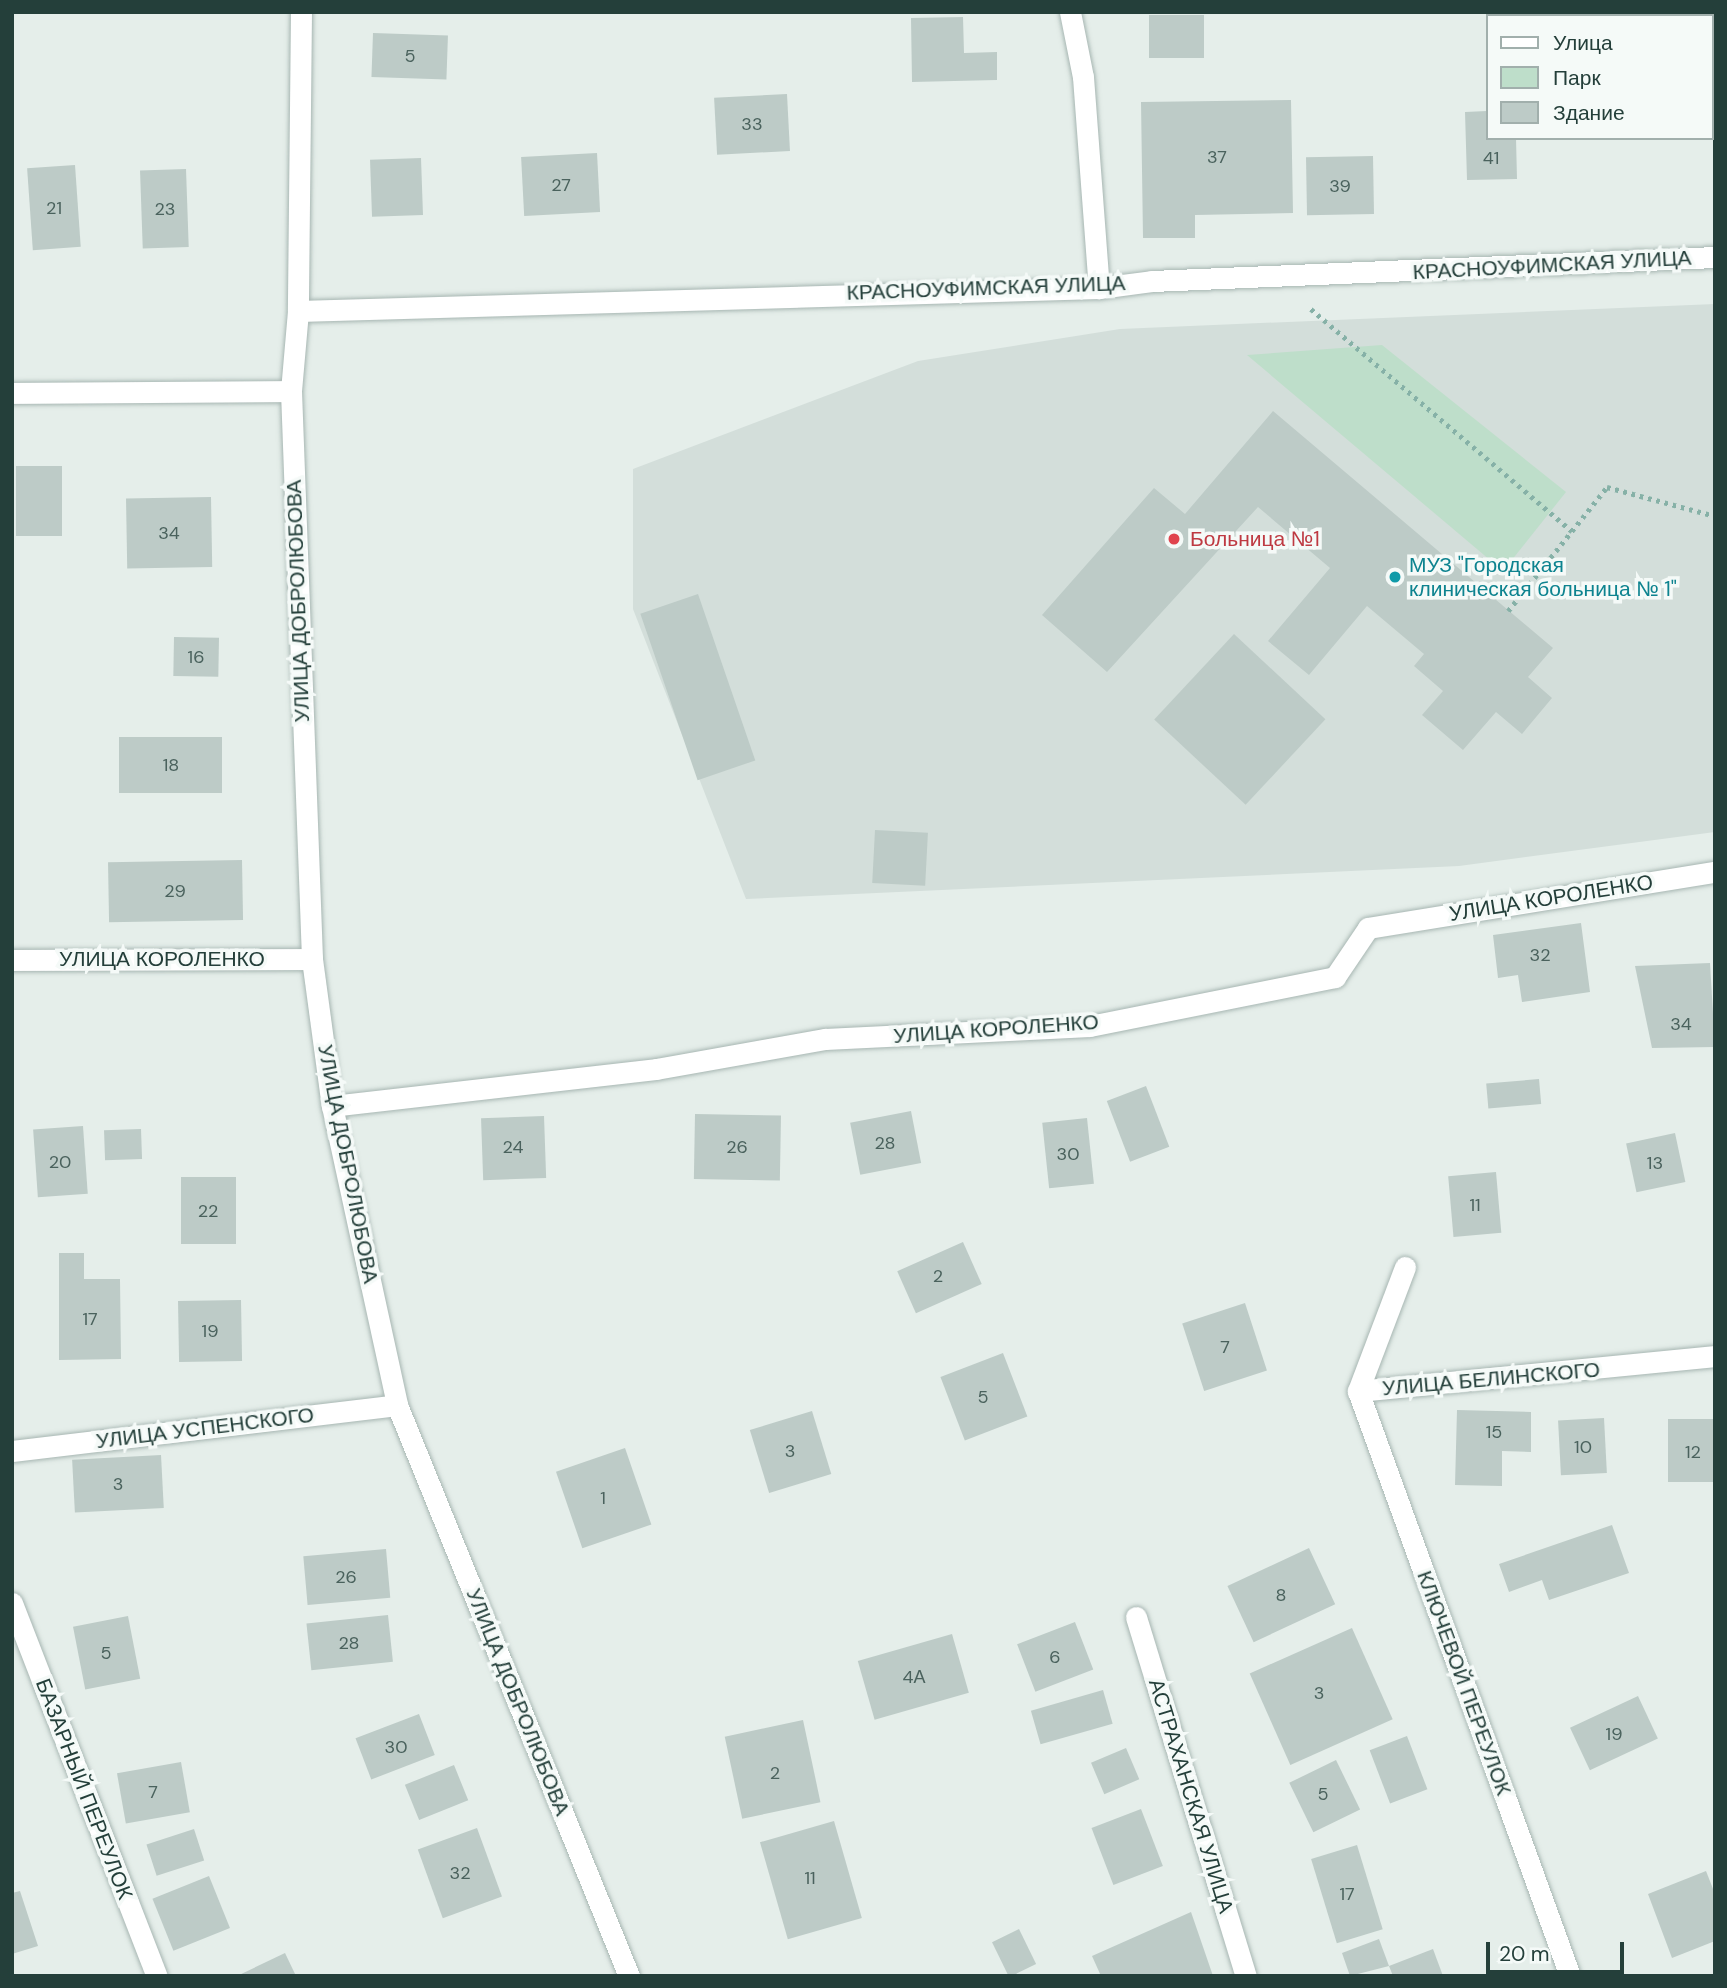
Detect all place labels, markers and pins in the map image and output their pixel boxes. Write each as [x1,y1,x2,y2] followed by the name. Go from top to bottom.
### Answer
[1190,526,1320,552] place label: Больница №1
[1164,529,1184,549] marker: Больница №1
[1409,552,1677,602] place label: МУЗ "Городская клиническая больница № 1"
[1387,569,1403,585] marker: МУЗ "Городская клиническая больница № 1"

